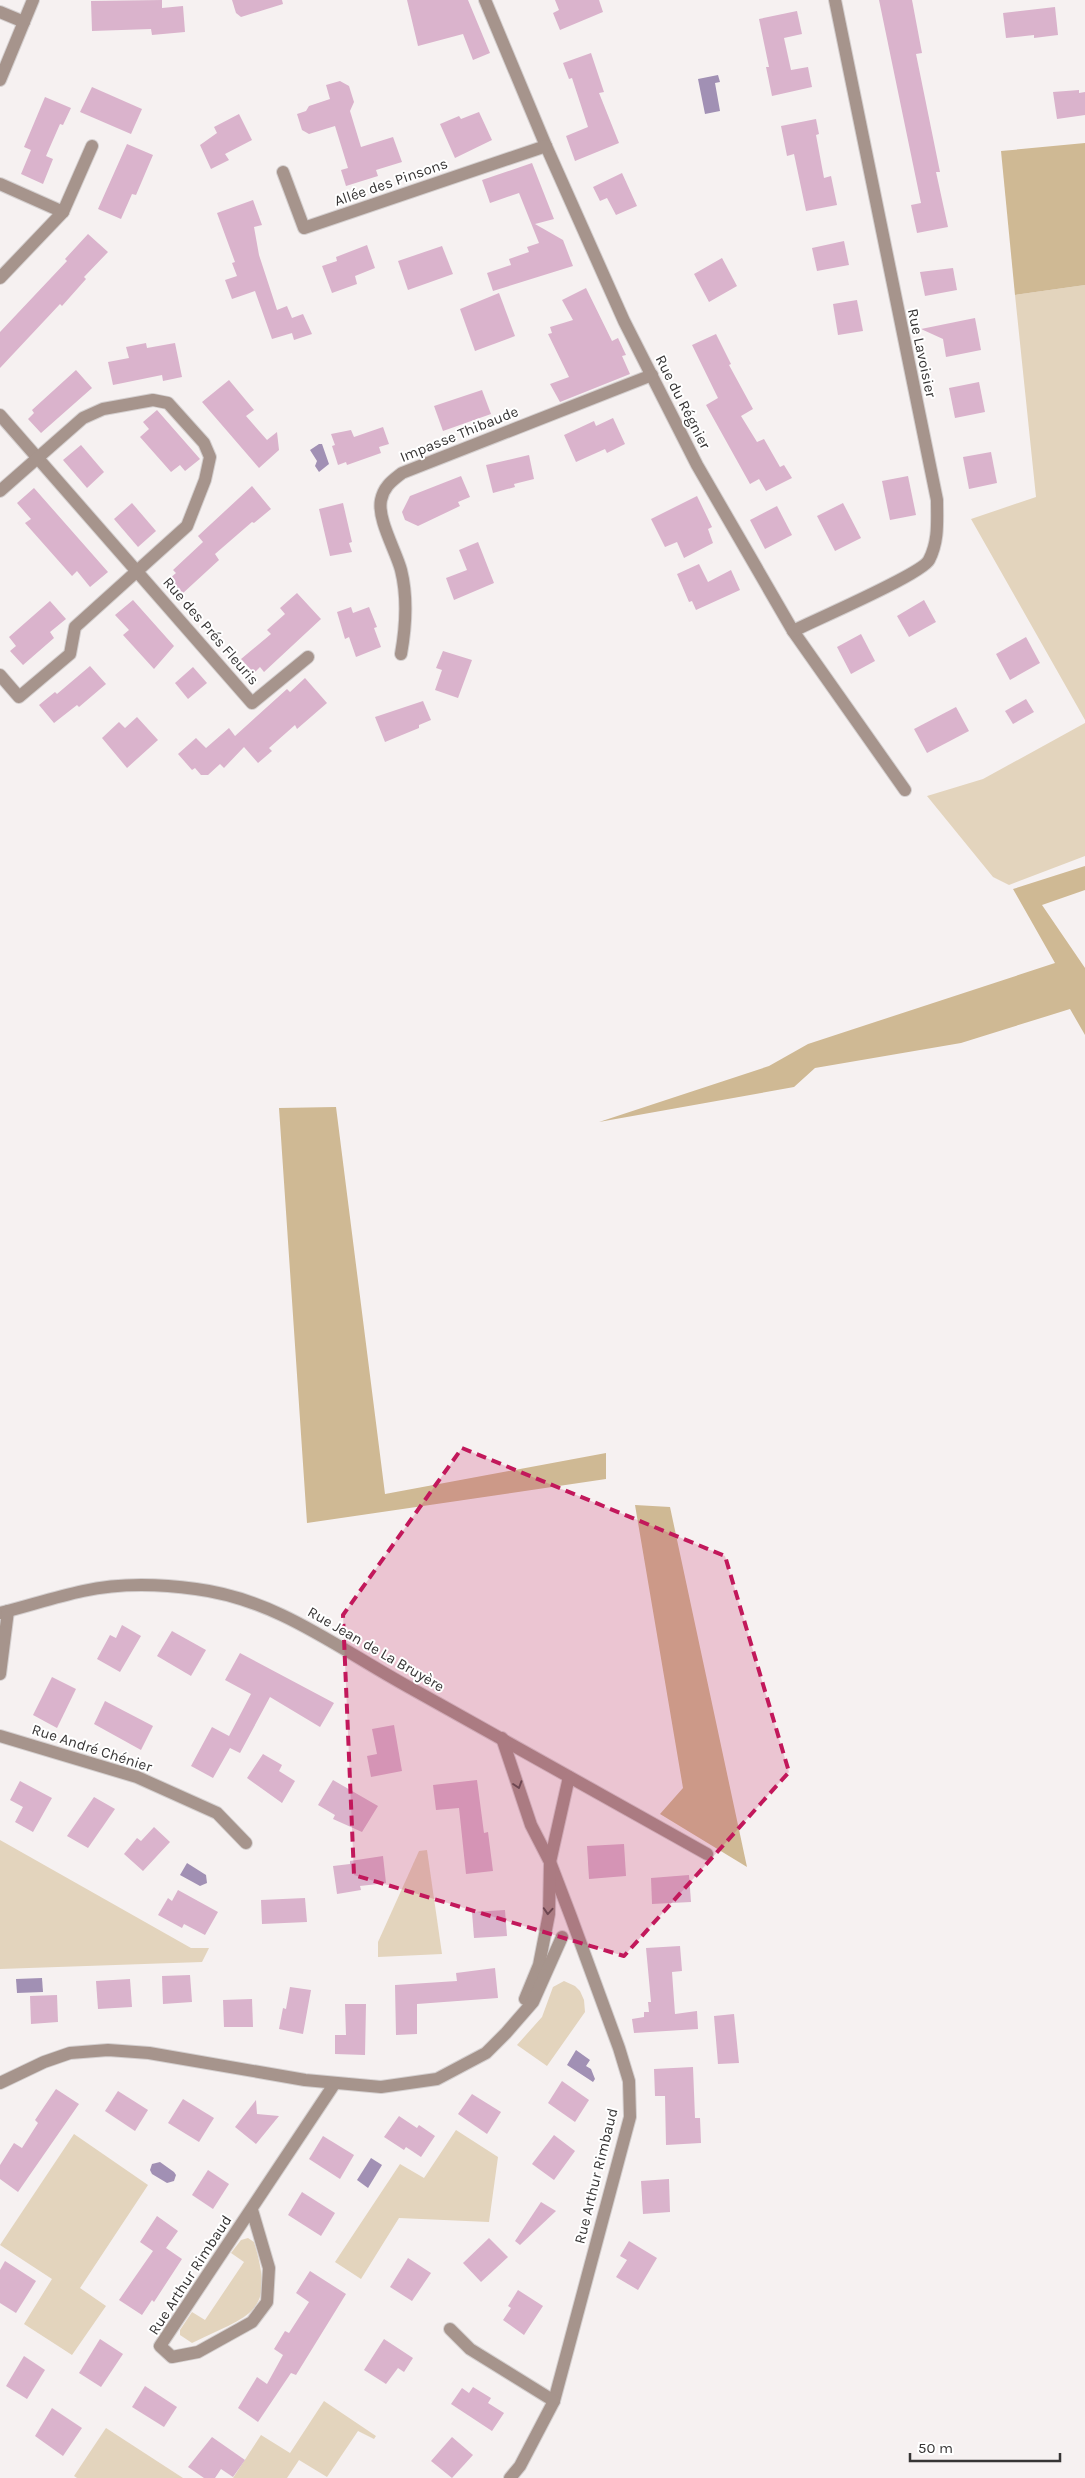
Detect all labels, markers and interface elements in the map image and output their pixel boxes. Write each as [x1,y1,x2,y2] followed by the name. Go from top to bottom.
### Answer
[332,154,450,210] street label: Allée des Pinsons
[904,307,940,400] street label: Rue Lavoisier
[652,352,715,453] street label: Rue du Régnier
[397,402,521,466] street label: Impasse Thibaude
[159,573,263,689] street label: Rue des Prés Fleuris
[304,1603,448,1695] street label: Rue Jean de La Bruyère
[30,1720,155,1776] street label: Rue André Chénier
[512,1780,522,1788] one-way arrow
[543,1907,554,1915] one-way arrow
[570,2106,622,2246] street label: Rue Arthur Rimbaud
[145,2212,235,2338] street label: Rue Arthur Rimbaud
[910,2430,1060,2462] scale bar
[918,2439,953,2457] text: 50 m

